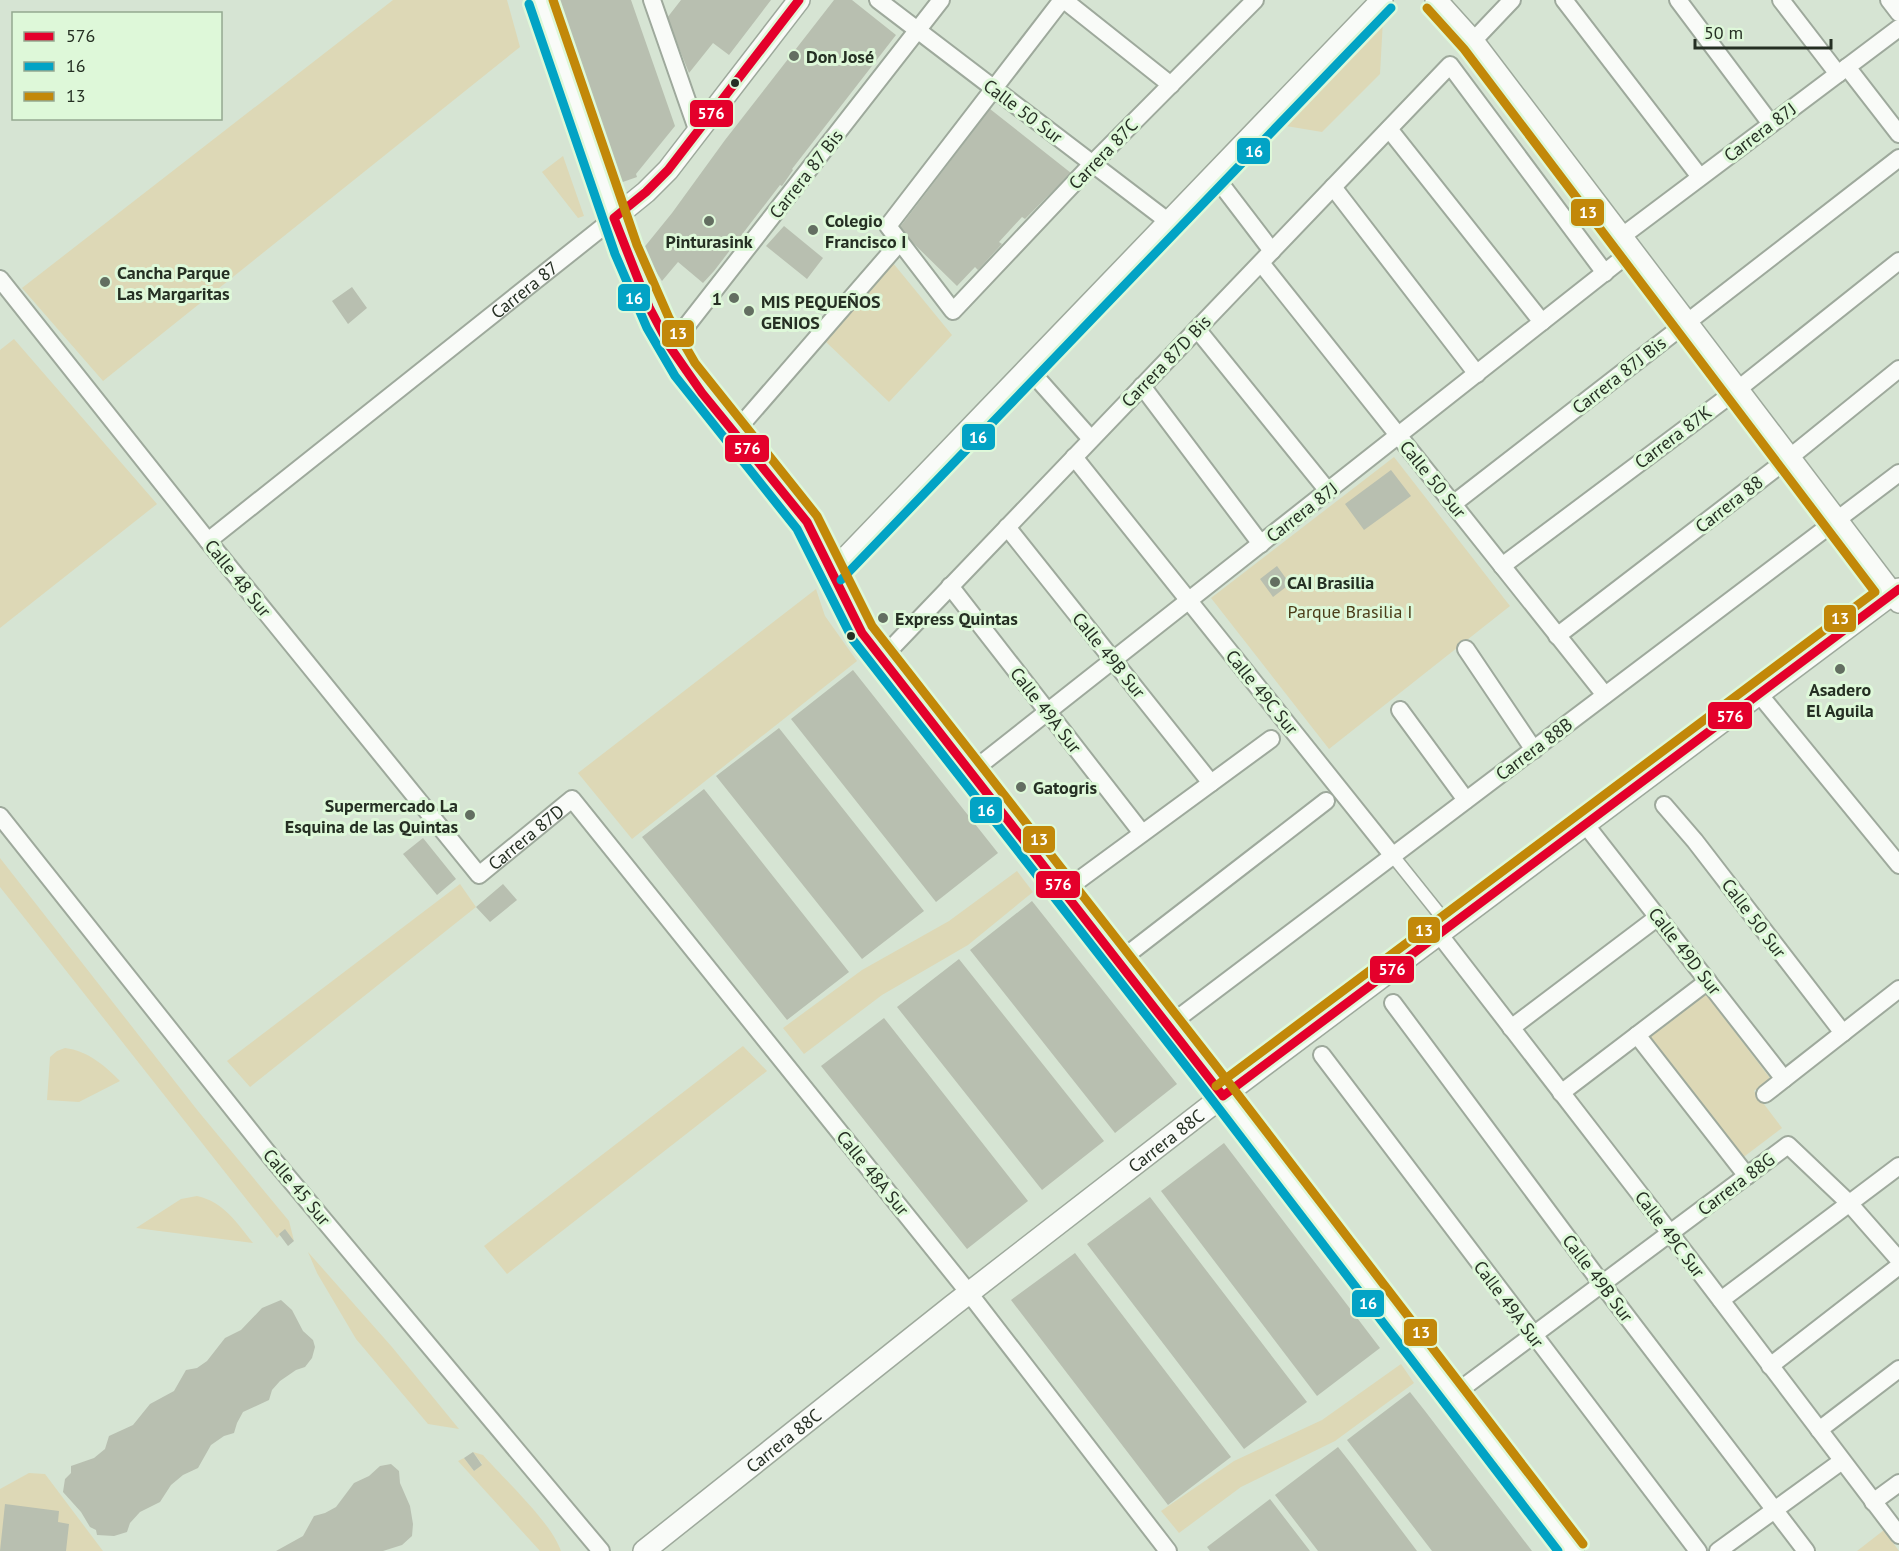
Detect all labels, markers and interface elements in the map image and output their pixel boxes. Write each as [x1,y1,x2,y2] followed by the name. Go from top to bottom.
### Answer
[12,12,222,120] legend
[1695,12,1832,50] scale bar
[1704,21,1743,44] text: 50 m
[66,24,95,47] text: 576
[806,45,874,68] place label: Don José
[787,49,801,63] marker: Don José
[66,54,86,77] text: 16
[979,74,1067,148] street label: Calle 50 Sur
[729,77,741,89] unlabelled marker
[66,84,86,107] text: 13
[1719,97,1801,167] street label: Carrera 87J
[689,99,734,128] line badge: 576
[697,103,725,123] text: 576
[1064,114,1142,194] street label: Carrera 87C
[764,125,848,223] street label: Carrera 87 Bis
[1236,137,1271,165] line badge: 16
[1245,141,1263,161] text: 16
[1570,198,1605,227] line badge: 13
[1579,202,1597,222] text: 13
[825,209,906,253] place label: Colegio Francisco I
[702,214,716,228] marker: Pinturasink
[806,223,820,237] marker: Colegio Francisco I
[665,230,753,253] place label: Pinturasink
[486,256,563,323] street label: Carrera 87
[117,261,230,305] place label: Cancha Parque Las Margaritas
[98,275,112,289] marker: Cancha Parque Las Margaritas
[617,283,651,312] line badge: 16
[712,287,722,310] place label: 1
[625,288,643,308] text: 16
[761,290,880,334] place label: MIS PEQUEÑOS GENIOS
[727,291,741,305] marker: 1
[742,304,756,318] marker: MIS PEQUEÑOS GENIOS
[1116,310,1216,412] street label: Carrera 87D Bis
[661,319,695,348] line badge: 13
[669,323,687,343] text: 13
[1568,331,1670,419] street label: Carrera 87J Bis
[1630,401,1716,473] street label: Carrera 87K
[961,423,996,451] line badge: 16
[969,427,987,447] text: 16
[724,434,770,463] line badge: 576
[1395,436,1471,522] street label: Calle 50 Sur
[733,438,761,458] text: 576
[1690,470,1768,538] street label: Carrera 88
[1261,477,1343,547] street label: Carrera 87J
[200,535,276,621] street label: Calle 48 Sur
[1287,571,1374,594] place label: CAI Brasilia
[1268,575,1282,589] marker: CAI Brasilia
[1288,600,1412,623] park label: Parque Brasilia I
[1823,604,1857,633] line badge: 13
[895,607,1018,630] place label: Express Quintas
[1067,607,1151,703] street label: Calle 49B Sur
[1831,608,1849,628] text: 13
[876,611,890,625] marker: Express Quintas
[845,630,857,642] unlabelled marker
[1221,645,1303,739] street label: Calle 49C Sur
[1005,662,1087,758] street label: Calle 49A Sur
[1833,662,1847,676] marker: Asadero El Aguila
[1806,678,1874,722] place label: Asadero El Aguila
[1707,701,1753,730] line badge: 576
[1716,706,1744,726] text: 576
[1491,713,1577,785] street label: Carrera 88B
[1033,776,1098,799] place label: Gatogris
[1014,780,1028,794] marker: Gatogris
[285,794,458,838] place label: Supermercado La Esquina de las Quintas
[969,796,1003,824] line badge: 16
[483,799,568,875] street label: Carrera 87D
[977,800,995,820] text: 16
[463,808,477,822] marker: Supermercado La Esquina de las Quintas
[1022,825,1056,854] line badge: 13
[1030,829,1048,849] text: 13
[1035,870,1081,899] line badge: 576
[1044,874,1072,894] text: 576
[1717,874,1791,962] street label: Calle 50 Sur
[1644,903,1726,999] street label: Calle 49D Sur
[1407,916,1441,944] line badge: 13
[1415,920,1433,940] text: 13
[1369,955,1415,984] line badge: 576
[1378,959,1406,979] text: 576
[1123,1104,1208,1177] street label: Carrera 88C
[832,1126,914,1220] street label: Calle 48A Sur
[258,1144,336,1230] street label: Calle 45 Sur
[1693,1147,1779,1221] street label: Carrera 88G
[1630,1186,1710,1282] street label: Calle 49C Sur
[1558,1230,1638,1326] street label: Calle 49B Sur
[1469,1256,1549,1352] street label: Calle 49A Sur
[1351,1289,1385,1318] line badge: 16
[1359,1293,1377,1313] text: 16
[1403,1318,1438,1347] line badge: 13
[1412,1322,1430,1342] text: 13
[741,1403,826,1477] street label: Carrera 88C

